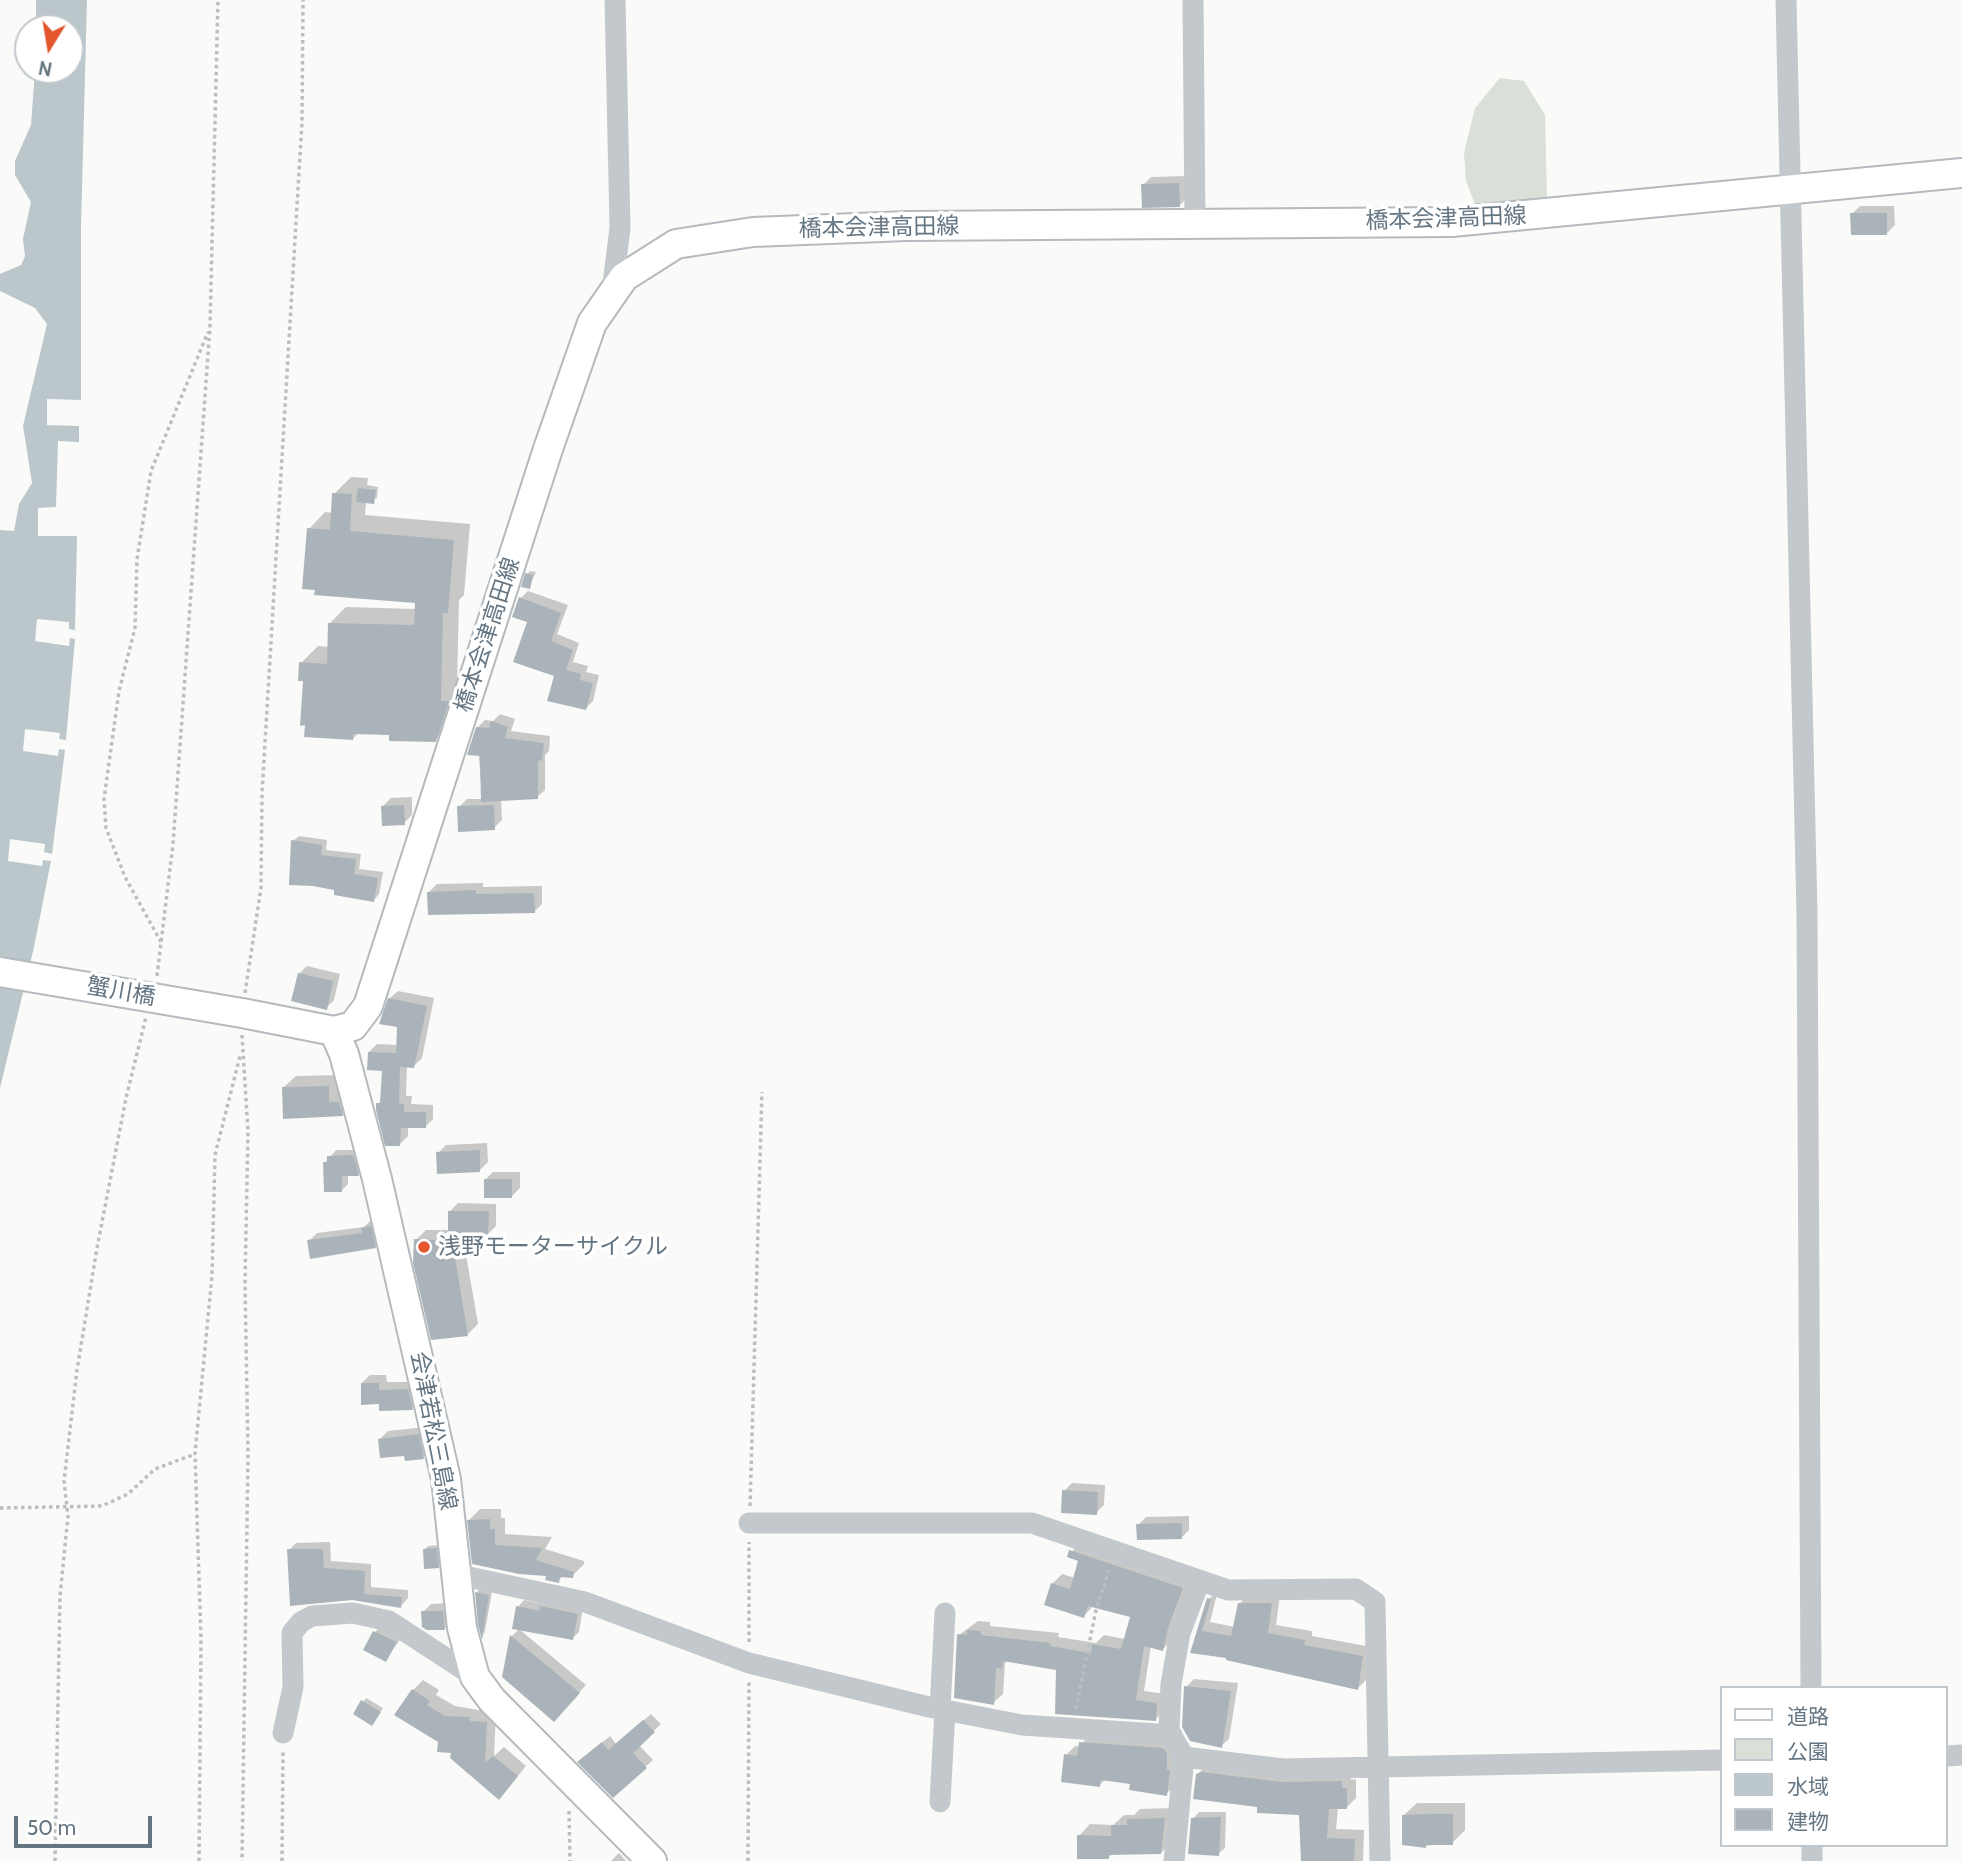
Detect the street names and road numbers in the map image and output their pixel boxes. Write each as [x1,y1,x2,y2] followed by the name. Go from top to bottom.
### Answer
[1365,202,1527,236] street label: 橋本会津高田線
[798,213,960,243] street label: 橋本会津高田線
[450,554,526,716] street label: 橋本会津高田線
[85,972,157,1012] street label: 蟹川橋
[404,1349,462,1513] street label: 会津若松三島線

